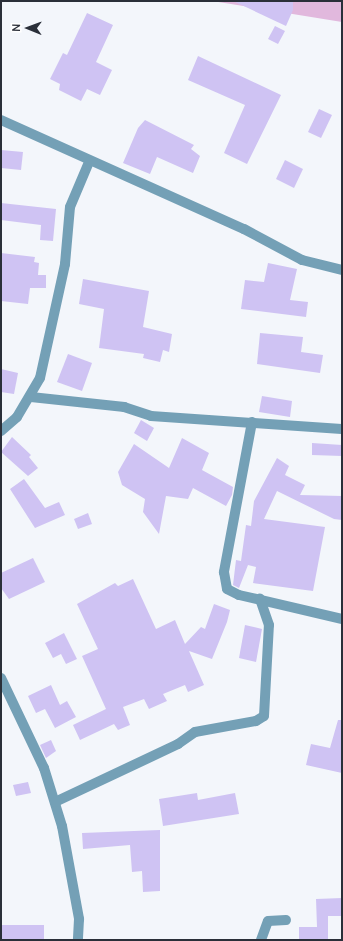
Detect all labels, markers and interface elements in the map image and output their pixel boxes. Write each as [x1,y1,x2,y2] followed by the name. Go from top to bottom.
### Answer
[8,8,48,48] north arrow
[8,24,23,32] text: N

